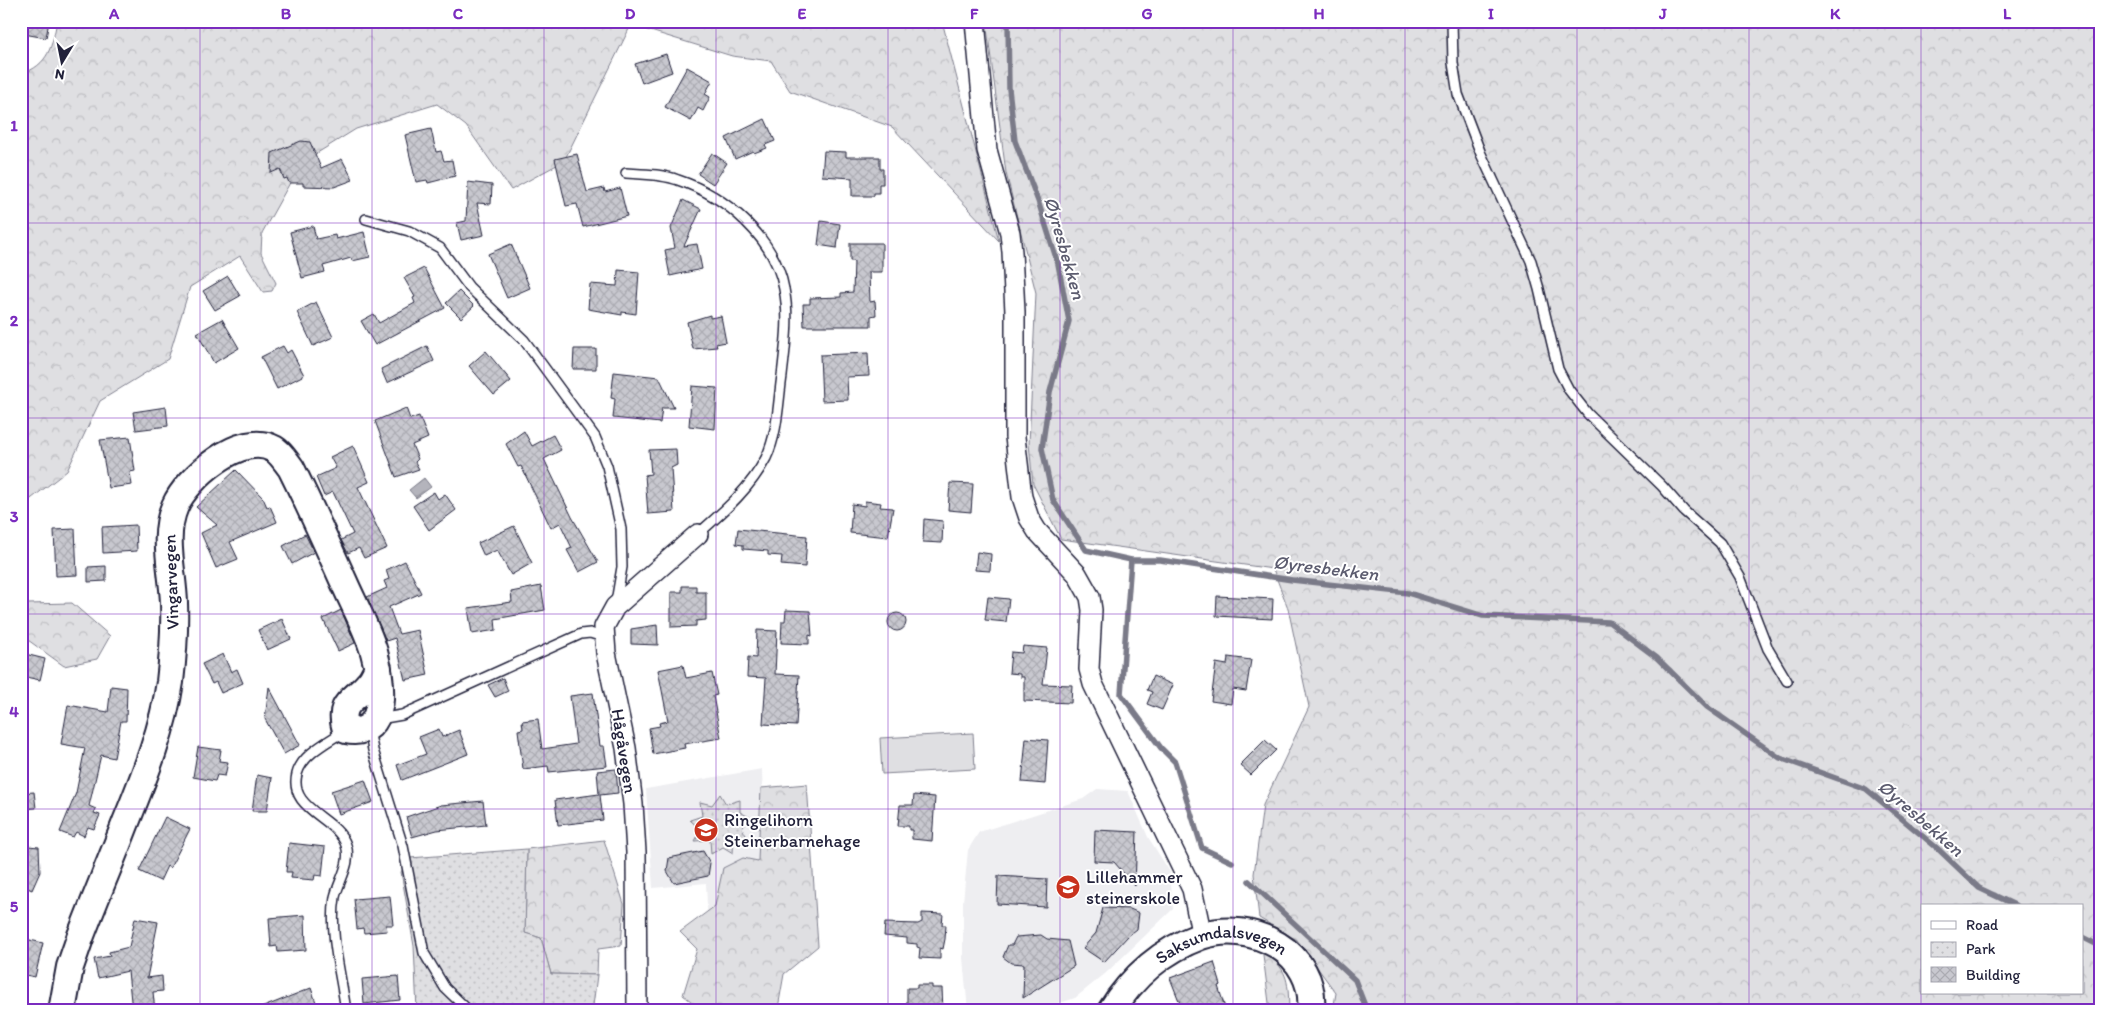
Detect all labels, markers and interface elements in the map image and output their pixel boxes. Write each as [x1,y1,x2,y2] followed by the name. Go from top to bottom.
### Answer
[108,4,120,23] text: A
[281,4,292,23] text: B
[453,4,464,23] text: C
[625,4,636,23] text: D
[798,4,807,23] text: E
[970,4,979,23] text: F
[1141,4,1153,23] text: G
[1313,4,1325,23] text: H
[1488,4,1494,23] text: I
[1658,4,1667,23] text: J
[1830,4,1841,23] text: K
[2003,4,2012,23] text: L
[38,38,88,88] north arrow
[54,65,66,84] text: N
[10,116,18,135] text: 1
[1039,194,1091,302] water label: Øyresbekken
[10,311,19,330] text: 2
[10,507,19,526] text: 3
[158,534,184,630] street label: Vingarvegen
[1272,550,1380,586] water label: Øyresbekken
[9,702,19,721] text: 4
[606,707,642,795] street label: Hågåvegen
[1874,775,1969,862] water label: Øyresbekken
[724,809,861,852] place label: Ringelihorn Steinerbarnehage
[693,817,719,843] school or university icon: Ringelihorn Steinerbarnehage
[1086,866,1184,909] place label: Lillehammer steinerskole
[1055,874,1081,900] school or university icon: Lillehammer steinerskole
[10,897,19,916] text: 5
[1921,904,2084,994] legend
[1966,916,1999,934] text: Road
[1151,920,1292,969] street label: Saksumdalsvegen
[1966,940,1996,958] text: Park
[1966,966,2020,984] text: Building

